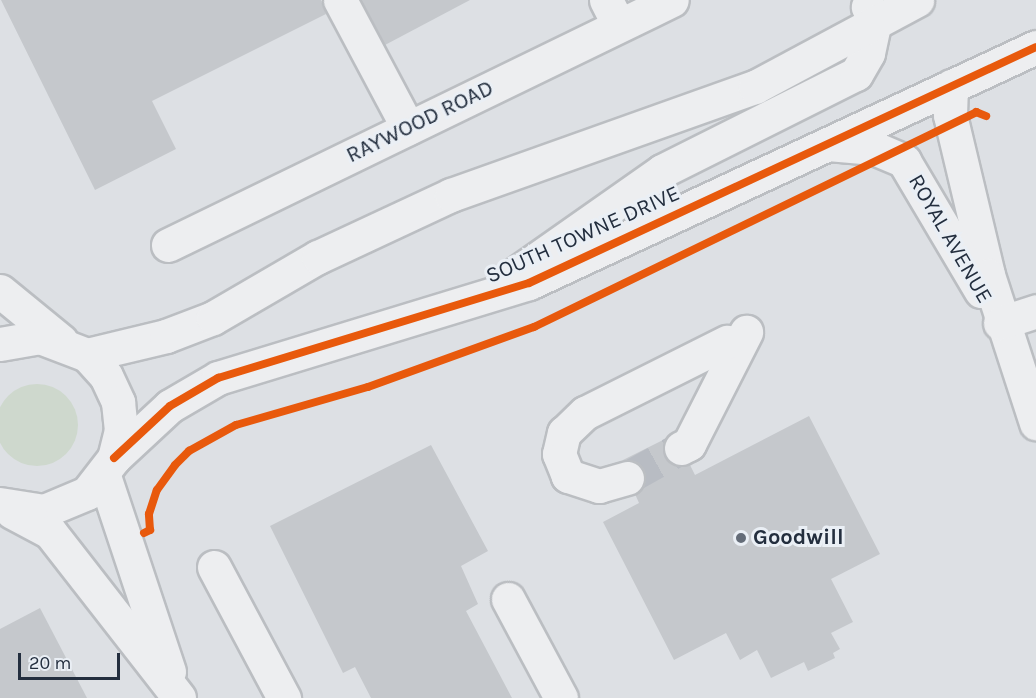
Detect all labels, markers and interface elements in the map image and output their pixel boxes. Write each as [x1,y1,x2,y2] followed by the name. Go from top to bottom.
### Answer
[342,75,498,169] street label: RAYWOOD ROAD
[902,170,998,308] street label: ROYAL AVENUE
[482,180,684,290] street label: SOUTH TOWNE DRIVE
[753,525,844,551] place label: Goodwill
[734,531,748,545] marker: Goodwill
[21,641,123,679] scale bar
[29,652,71,674] text: 20 m

